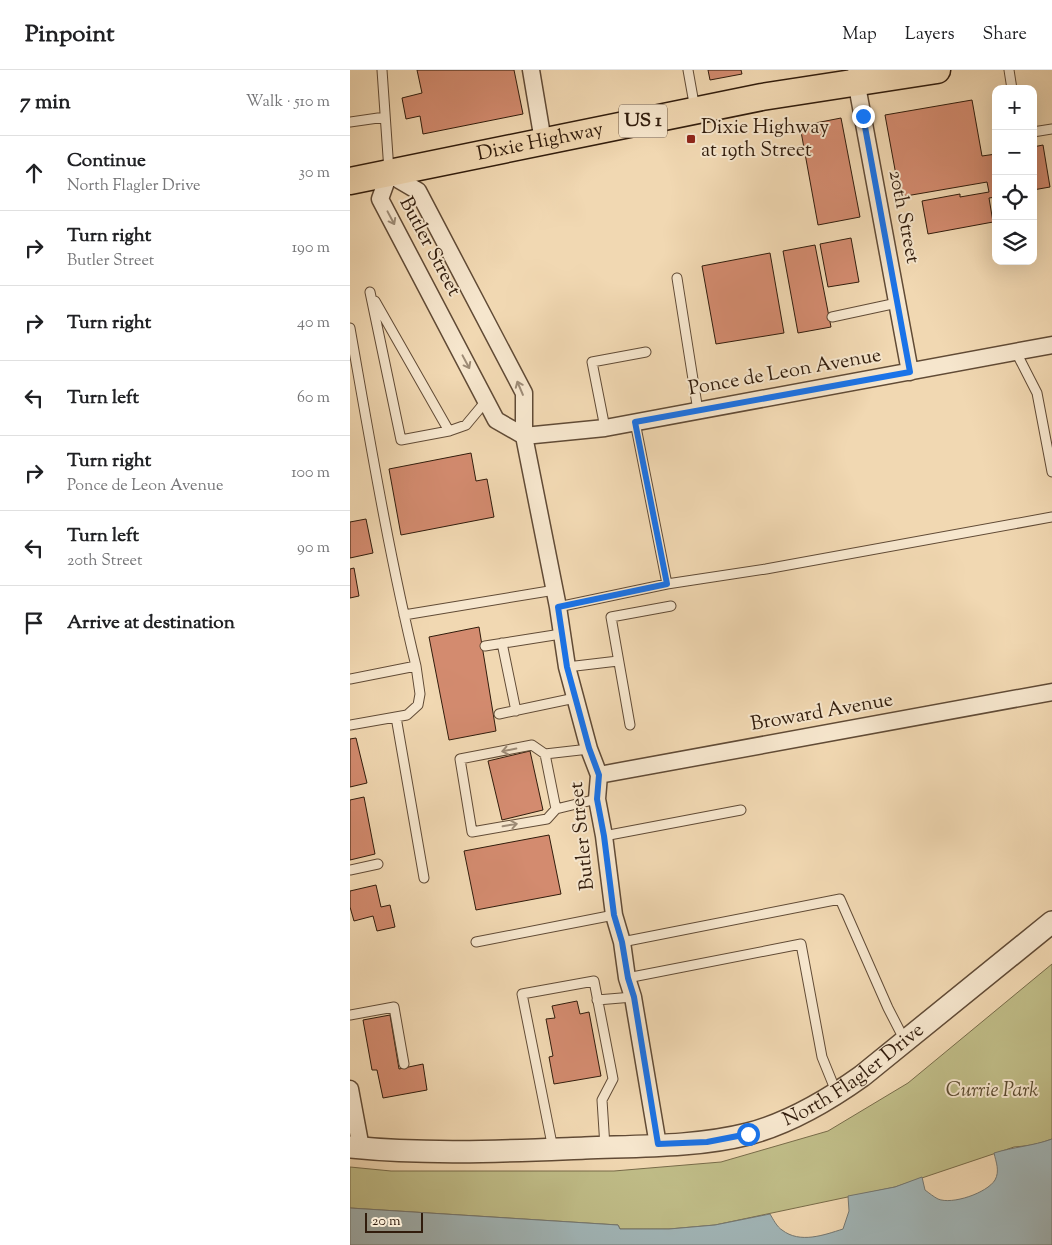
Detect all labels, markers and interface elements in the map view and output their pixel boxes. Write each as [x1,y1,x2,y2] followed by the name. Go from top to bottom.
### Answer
[25,18,114,52] text: Pinpoint
[842,22,877,48] text: Map
[905,22,955,48] text: Layers
[983,22,1027,48] text: Share
[992,85,1037,265] map controls
[992,85,1037,130] button: +
[20,88,71,118] text: 7 min
[246,91,330,114] text: Walk · 510 m
[619,104,667,138] road number: US 1
[852,105,875,128] route end
[701,114,829,166] place label: Dixie Highway at 19th Street
[474,115,606,169] street label: Dixie Highway
[992,130,1037,175] button: −
[685,133,697,145] marker: Dixie Highway at 19th Street
[67,148,146,175] text: Continue
[20,159,48,187] icon: ahead
[299,162,330,185] text: 30 m
[880,168,926,266] street label: 20th Street
[67,175,201,198] text: North Flagler Drive
[992,175,1037,220] button: locate
[391,192,467,302] street label: Butler Street
[386,211,396,226] one-way arrow
[992,220,1037,265] button: layers
[67,223,151,250] text: Turn right
[20,234,48,262] icon: right
[292,237,330,260] text: 190 m
[67,250,154,273] text: Butler Street
[20,309,48,337] icon: right
[67,310,151,337] text: Turn right
[297,312,330,335] text: 40 m
[686,342,884,404] street label: Ponce de Leon Avenue
[461,355,471,370] one-way arrow
[515,381,525,396] one-way arrow
[20,384,48,412] icon: left
[67,385,139,412] text: Turn left
[297,387,330,410] text: 60 m
[67,448,151,475] text: Turn right
[20,459,48,487] icon: right
[291,462,330,485] text: 100 m
[67,475,223,498] text: Ponce de Leon Avenue
[67,523,139,550] text: Turn left
[20,534,48,562] icon: left
[297,537,330,560] text: 90 m
[67,550,142,573] text: 20th Street
[20,609,48,637] icon: arrive
[67,610,235,637] text: Arrive at destination
[748,686,896,740] street label: Broward Avenue
[502,745,518,755] one-way arrow
[563,780,603,892] street label: Butler Street
[502,820,518,830] one-way arrow
[778,1016,931,1135] street label: North Flagler Drive
[946,1077,1038,1106] park label: Currie Park
[737,1123,760,1146] route start
[365,1210,422,1233] scale bar
[372,1212,401,1232] text: 20 m

